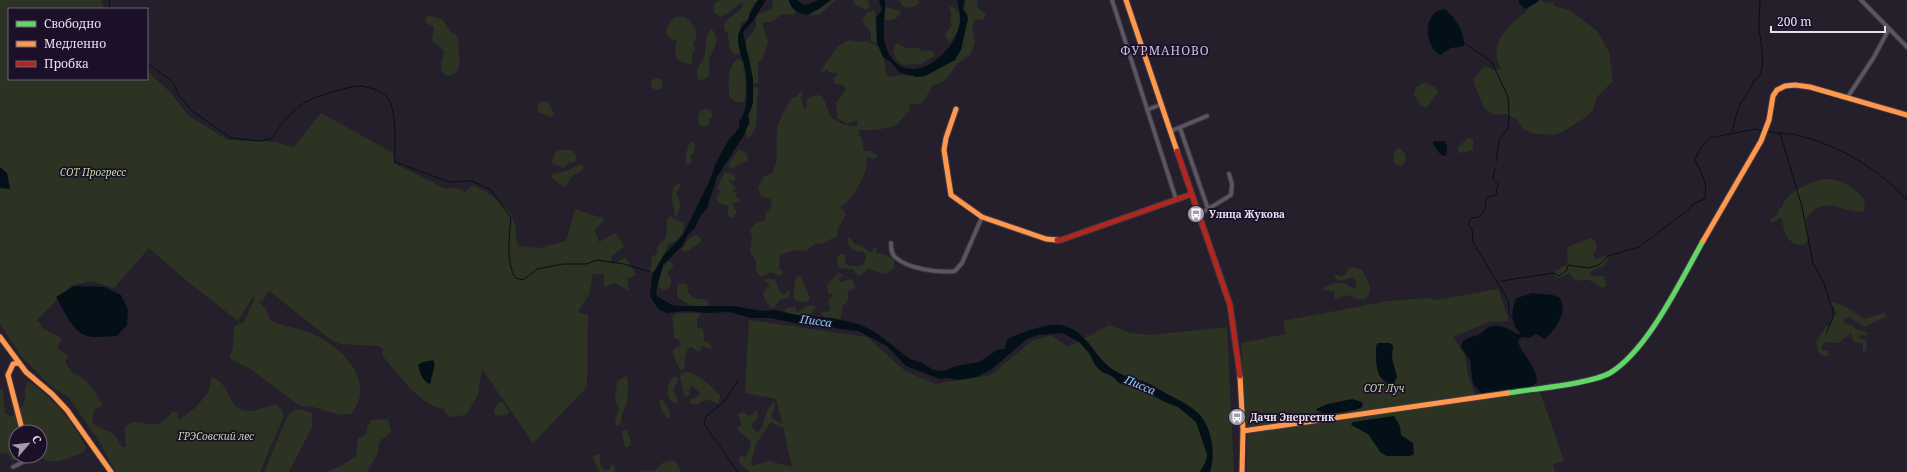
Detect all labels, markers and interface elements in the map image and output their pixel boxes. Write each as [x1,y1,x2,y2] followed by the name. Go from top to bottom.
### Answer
[8,8,148,80] legend
[1771,8,1885,34] scale bar
[1777,13,1812,30] text: 200 m
[44,15,101,32] text: Свободно
[44,35,106,52] text: Медленно
[1120,42,1210,59] district label: ФУРМАНОВО
[44,55,89,72] text: Пробка
[60,165,126,179] park label: СОТ Прогресс
[1186,204,1206,224] bus stop icon: Улица Жукова
[1209,207,1285,221] place label: Улица Жукова
[798,311,834,330] water label: Писса
[1122,371,1159,398] water label: Писса
[1364,381,1405,395] park label: СОТ Луч
[1227,407,1247,427] bus stop icon: Дачи Энергетик
[1250,410,1335,424] place label: Дачи Энергетик
[8,424,48,464] north arrow
[177,429,254,443] park label: ГРЭСовский лес
[29,432,46,446] text: С

